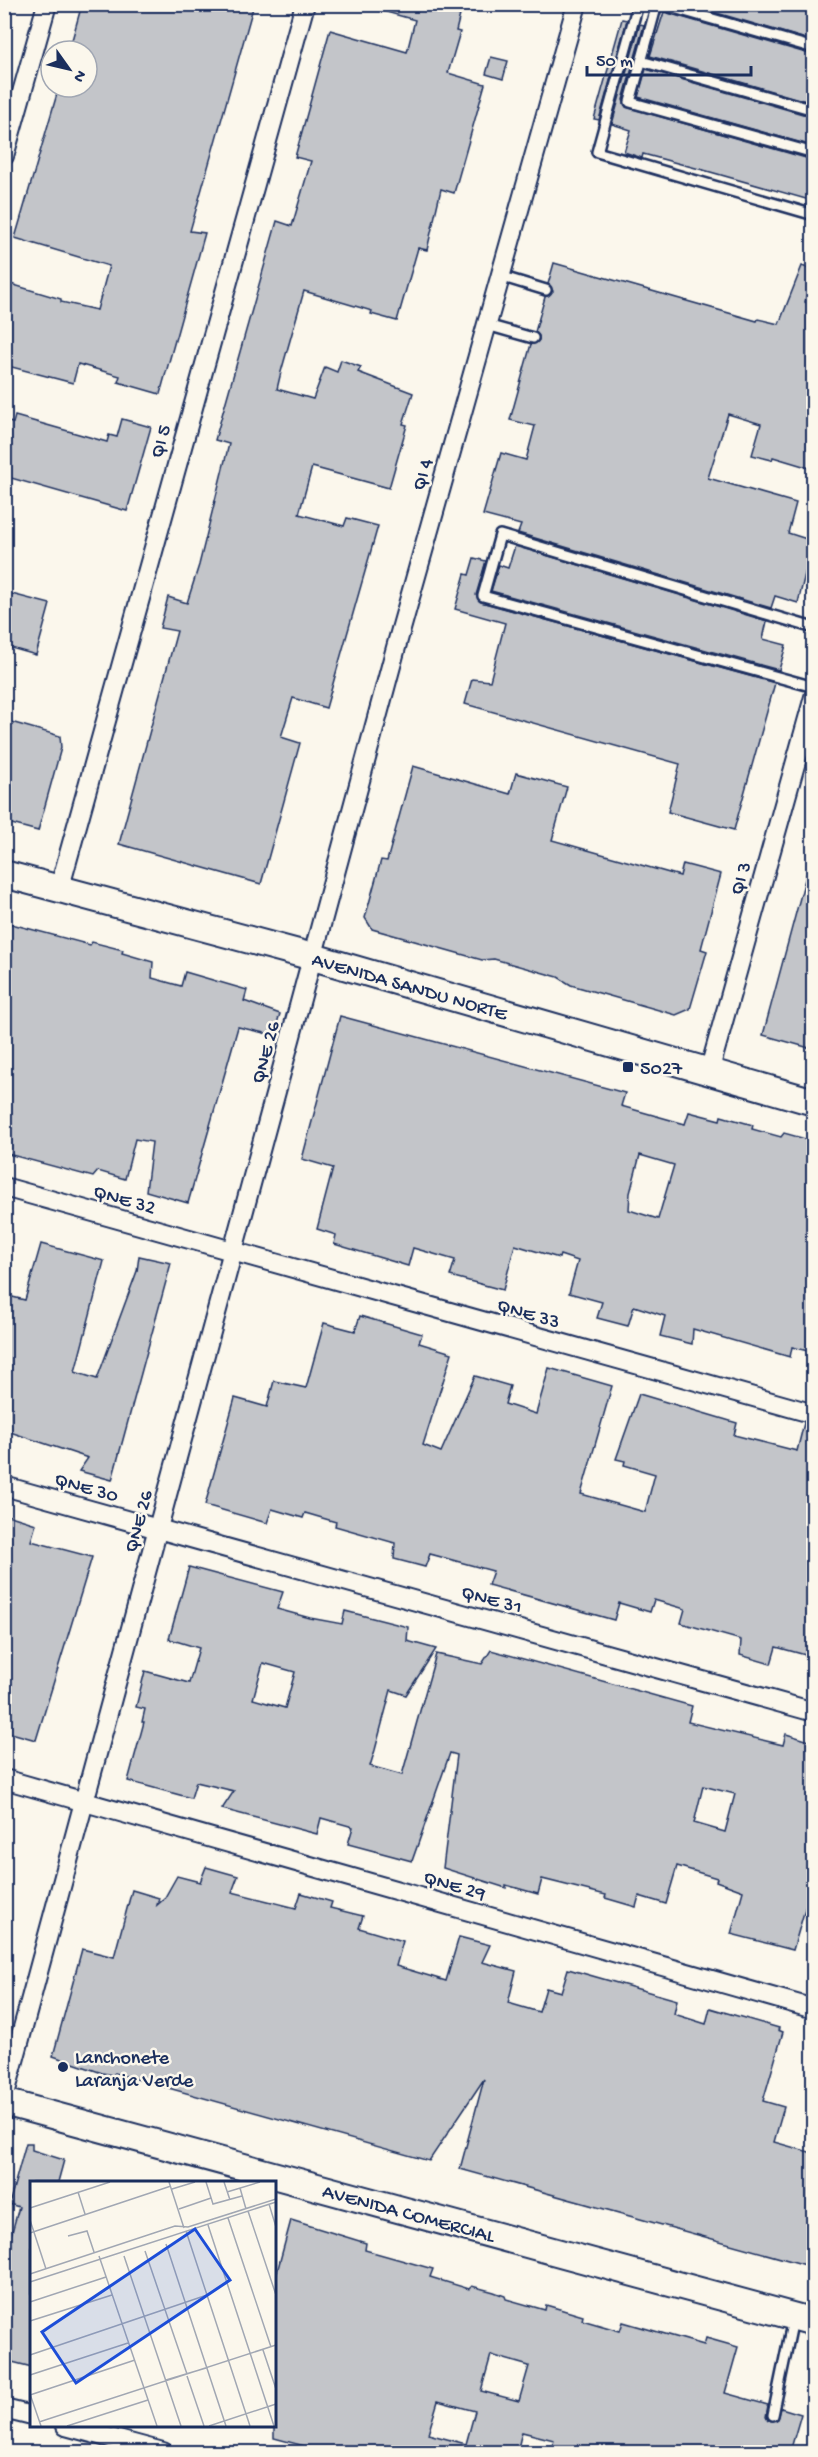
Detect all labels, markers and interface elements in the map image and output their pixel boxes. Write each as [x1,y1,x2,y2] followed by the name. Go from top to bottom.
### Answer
[39,39,99,99] north arrow
[587,39,750,77] scale bar
[596,52,633,73] text: 50 m
[67,66,89,86] text: N
[147,423,178,461] street label: QI 5
[409,456,440,494] street label: QI 4
[727,860,758,898] street label: QI 3
[309,949,511,1028] street label: AVENIDA SANDU NORTE
[248,1018,287,1087] street label: QNE 26
[640,1059,683,1082] place label: 5027
[621,1060,635,1074] marker: 5027
[90,1182,158,1221] street label: QNE 32
[494,1295,562,1335] street label: QNE 33
[51,1469,121,1509] street label: QNE 30
[121,1487,160,1556] street label: QNE 26
[458,1582,524,1621] street label: QNE 31
[420,1868,488,1907] street label: QNE 29
[75,2048,194,2094] place label: Lanchonete Laranja Verde
[56,2060,70,2074] marker: Lanchonete Laranja Verde
[30,2181,276,2427] inset map
[319,2181,497,2250] street label: AVENIDA COMERCIAL

